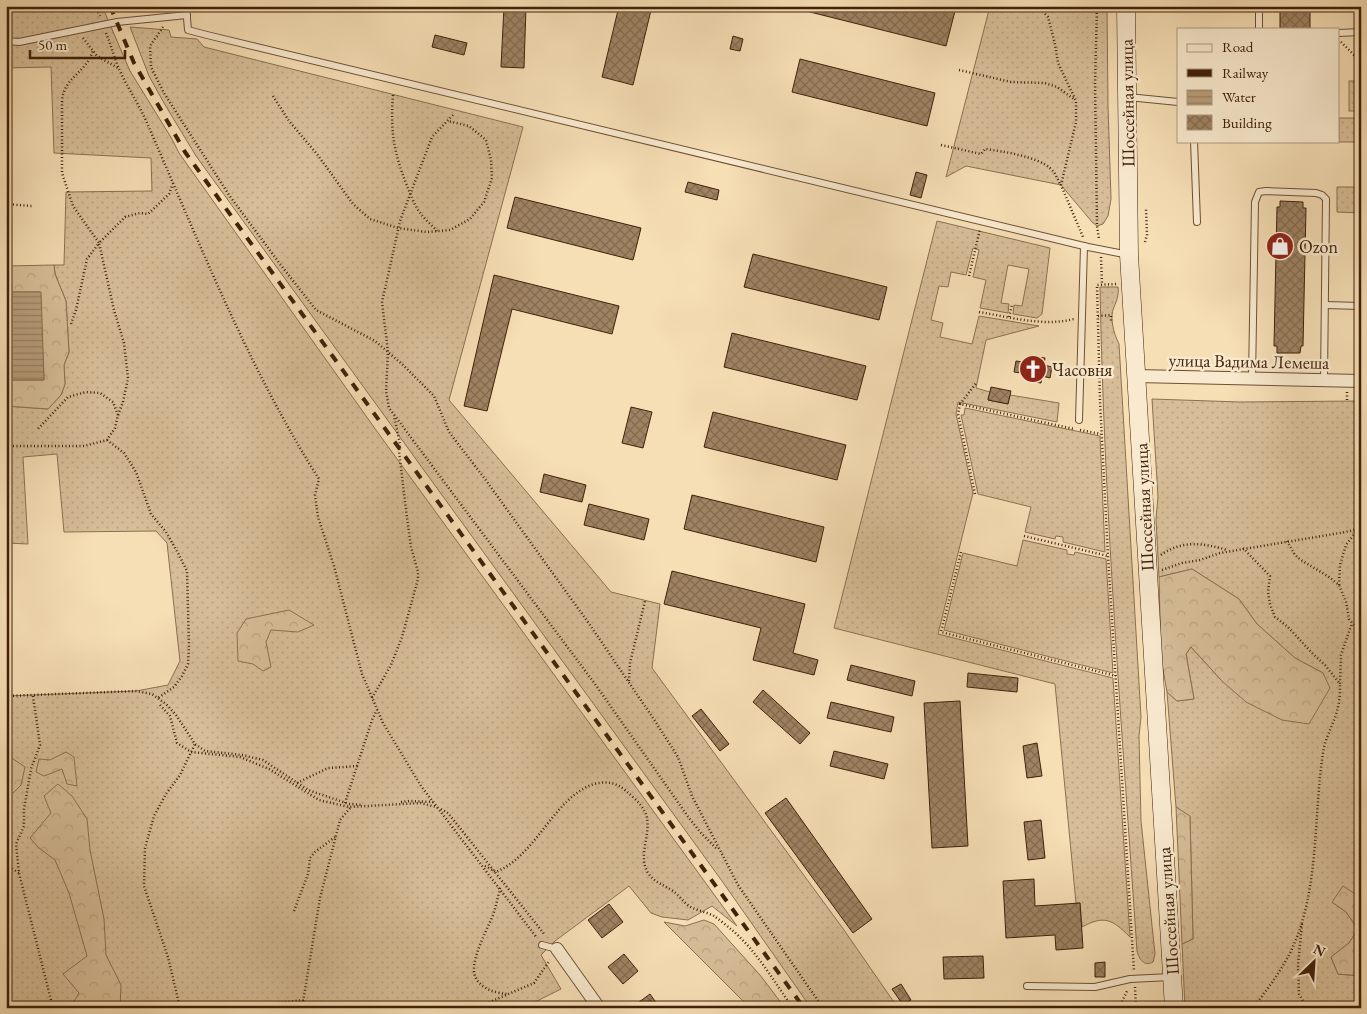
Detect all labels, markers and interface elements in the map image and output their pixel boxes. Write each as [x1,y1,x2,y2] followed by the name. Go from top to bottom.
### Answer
[30,28,125,60] scale bar
[1177,28,1340,142] legend
[38,35,67,54] text: 50 m
[1222,37,1254,56] text: Road
[1114,38,1140,167] street label: Шоссейная улица
[1222,63,1269,82] text: Railway
[1222,87,1256,106] text: Water
[1222,113,1272,132] text: Building
[1265,231,1295,261] shop icon: Ozon
[1299,235,1338,258] place label: Ozon
[1168,348,1330,374] street label: улица Вадима Лемеша
[1018,354,1048,384] church icon: Часовня
[1052,358,1112,381] place label: Часовня
[1129,442,1159,572] street label: Шоссейная улица
[1152,845,1184,976] street label: Шоссейная улица
[1290,936,1340,986] north arrow
[1311,940,1329,961] text: N

